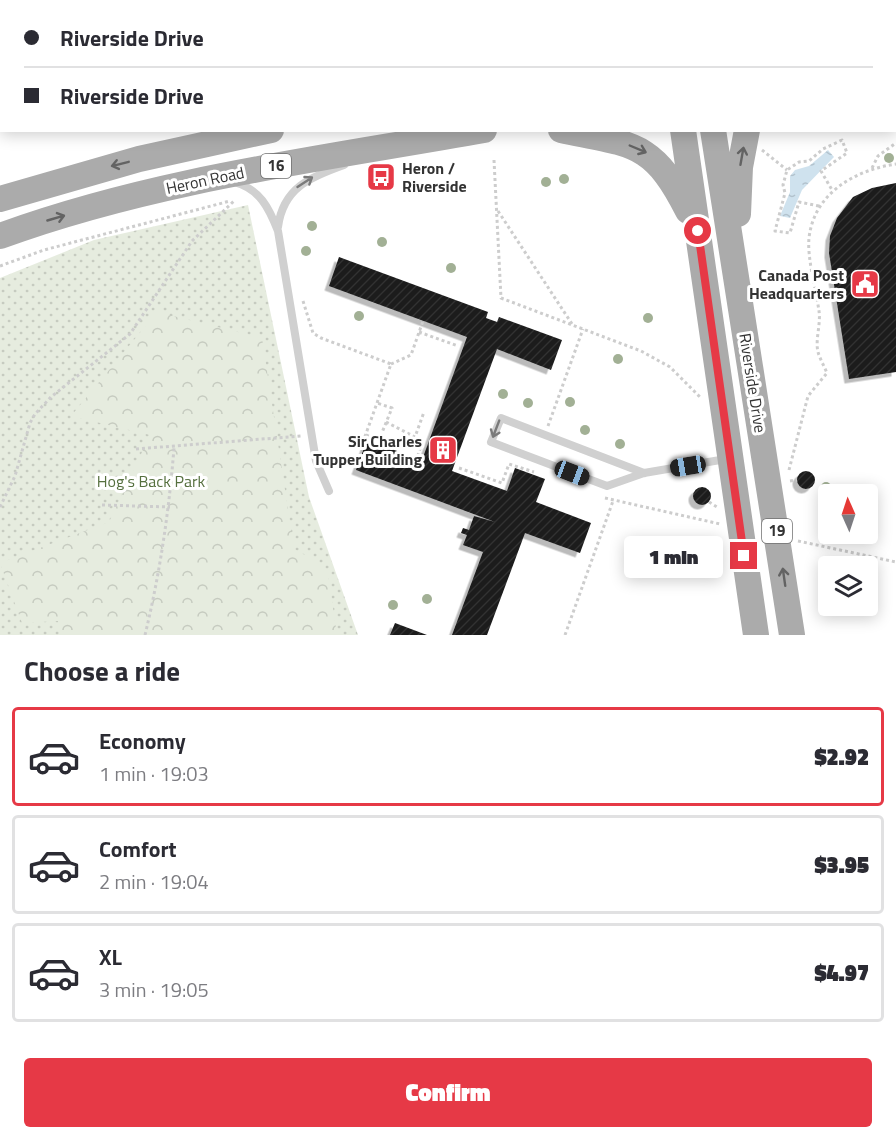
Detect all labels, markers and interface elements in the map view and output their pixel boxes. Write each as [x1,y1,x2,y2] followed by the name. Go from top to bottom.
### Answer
[60,21,204,55] text: Riverside Drive
[60,79,204,113] text: Riverside Drive
[628,144,646,155] one-way arrow
[737,147,748,167] one-way arrow
[261,154,291,178] road number: 16
[402,156,467,198] place label: Heron / Riverside
[111,158,130,170] one-way arrow
[164,160,246,200] street label: Heron Road
[365,161,397,193] bus stop icon: Heron / Riverside
[296,176,312,188] one-way arrow
[46,212,65,223] one-way arrow
[684,217,711,244] route start
[749,263,844,305] place label: Canada Post Headquarters
[849,268,881,300] public building icon: Canada Post Headquarters
[733,331,773,435] street label: Riverside Drive
[490,419,501,438] one-way arrow
[313,429,422,471] place label: Sir Charles Tupper Building
[427,434,459,466] building icon: Sir Charles Tupper Building
[669,454,707,478] car
[552,458,592,488] car
[97,469,205,493] park label: Hog's Back Park
[818,484,878,544] north arrow
[818,484,878,616] map controls
[762,519,792,543] road number: 19
[624,535,723,577] callout: 1 min
[649,541,698,572] text: 1 min
[730,542,757,569] route end
[818,556,878,616] button: layers
[779,568,790,587] one-way arrow
[24,650,180,691] text: Choose a ride
[99,724,186,758] text: Economy
[27,730,81,784] icon: car
[814,740,869,774] text: $2.92
[99,758,209,789] text: 1 min · 19:03
[99,832,177,866] text: Comfort
[27,838,81,892] icon: car
[814,848,869,882] text: $3.95
[99,866,209,897] text: 2 min · 19:04
[99,940,122,974] text: XL
[27,946,81,1000] icon: car
[814,956,869,990] text: $4.97
[99,974,209,1005] text: 3 min · 19:05
[24,1058,872,1127] button: Confirm

